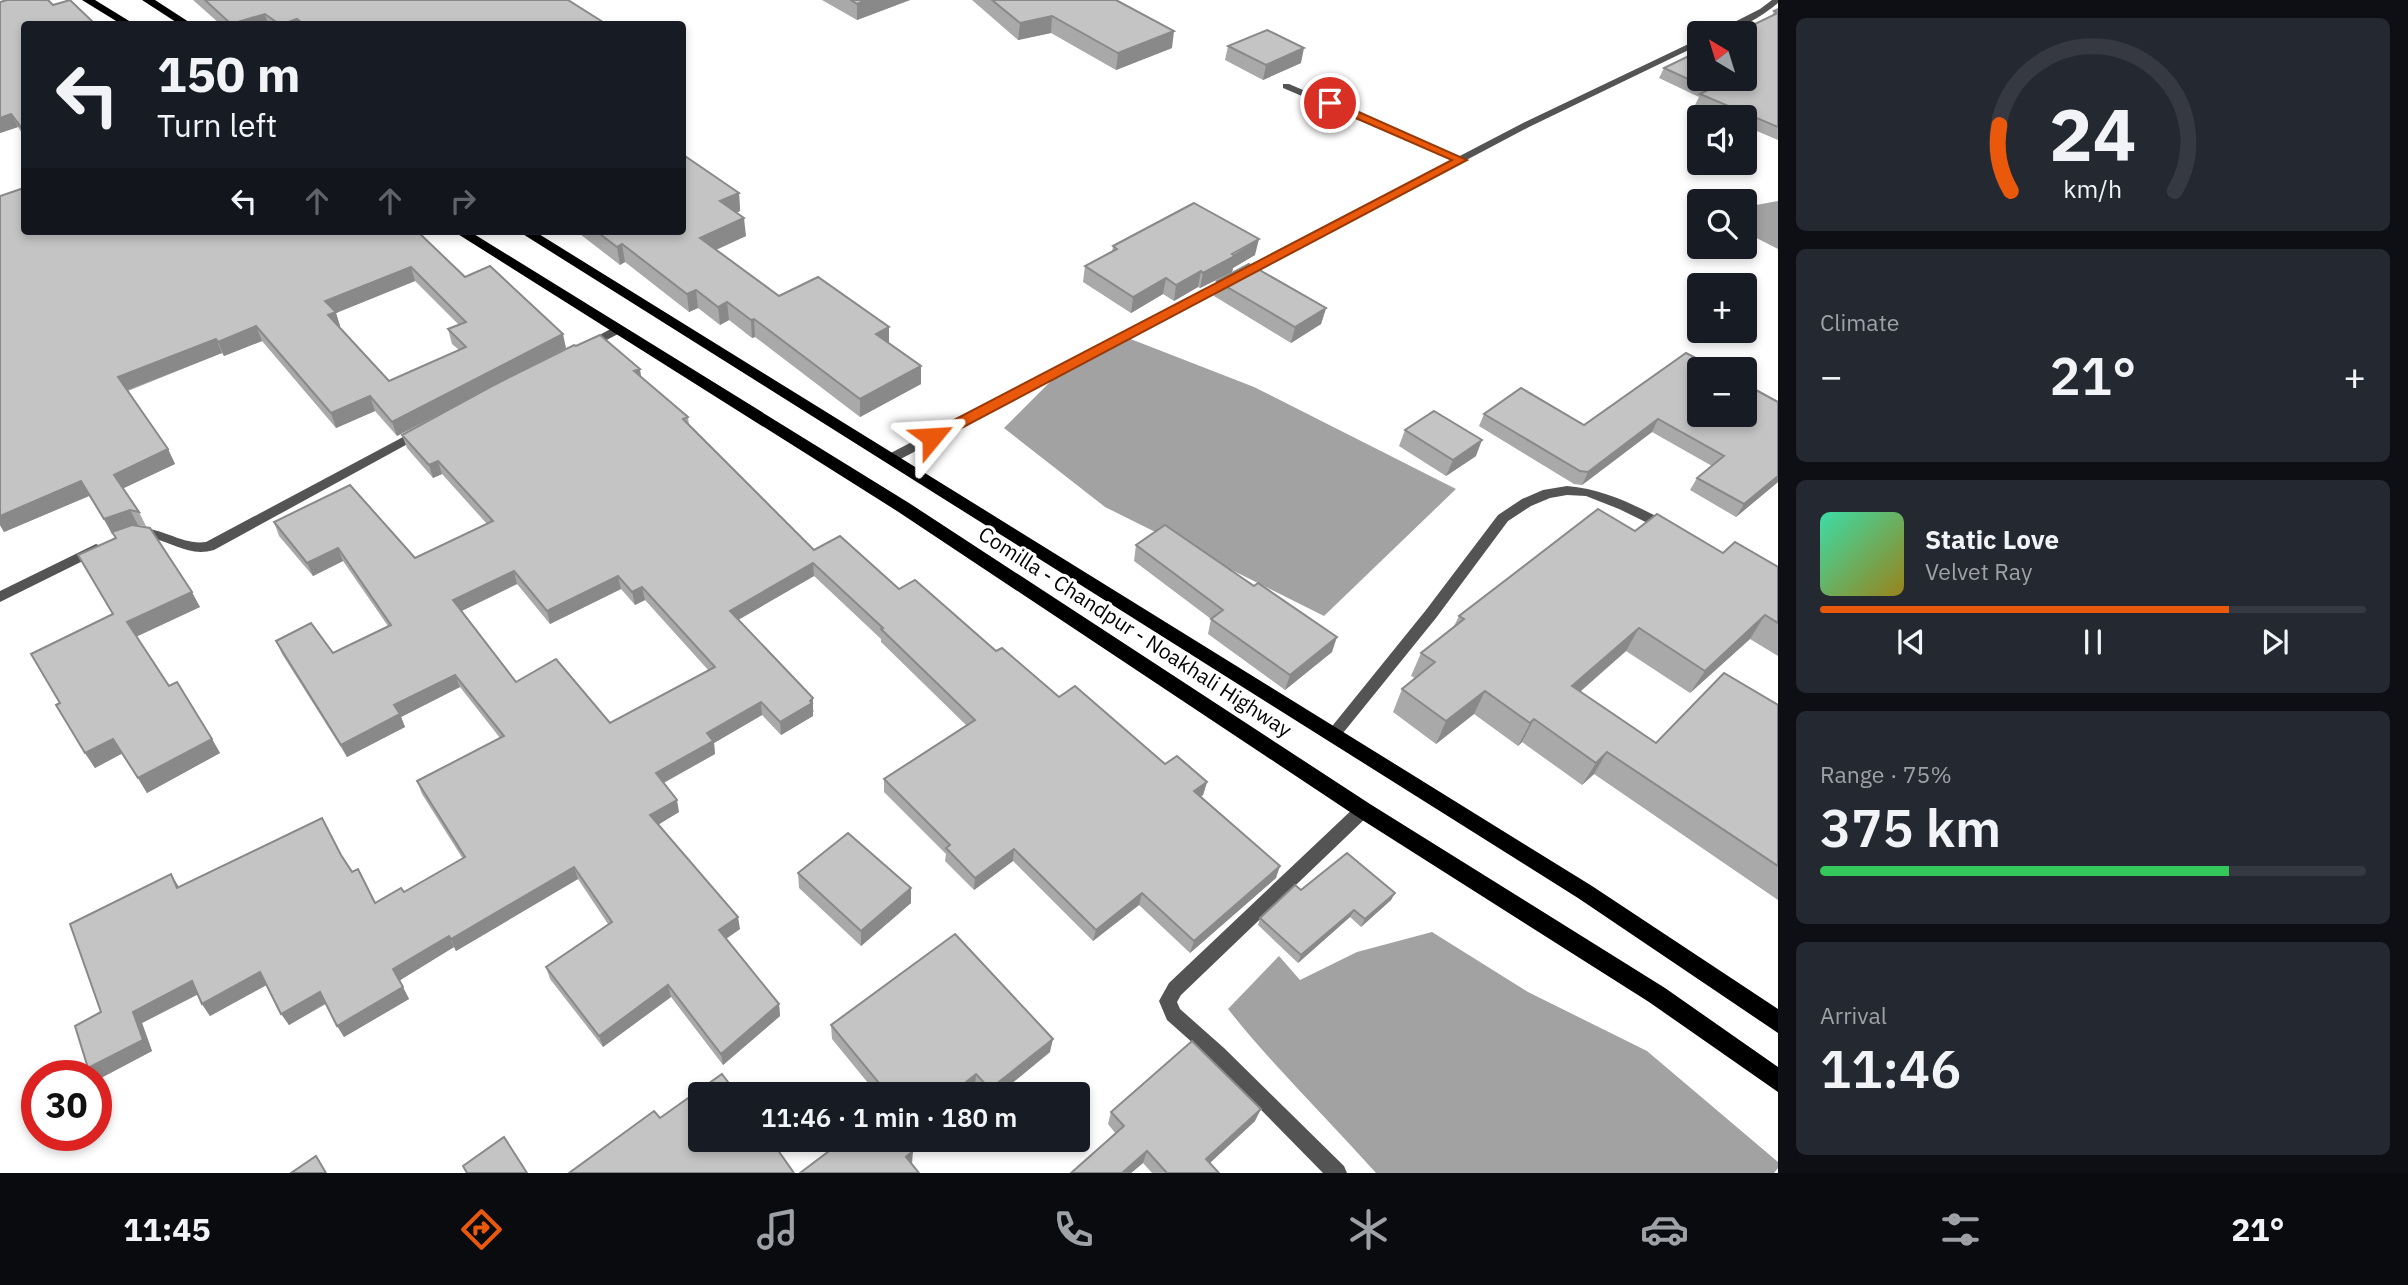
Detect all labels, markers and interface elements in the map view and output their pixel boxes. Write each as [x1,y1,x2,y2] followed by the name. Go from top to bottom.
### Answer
[1687,21,1757,91] north arrow
[1687,21,1757,427] map controls
[157,42,301,105] text: 150 m
[42,49,133,140] icon: left
[1300,73,1360,133] pin
[1311,84,1349,122] icon: arrive
[2049,86,2137,181] text: 24
[157,104,277,146] text: Turn left
[1687,105,1757,175] button: sound
[2064,171,2122,204] text: km/h
[225,182,263,220] icon: left
[298,182,336,220] icon: ahead
[371,182,409,220] icon: ahead
[444,182,482,220] icon: right
[1687,189,1757,259] button: search
[1687,273,1757,343] button: +
[1820,307,1899,337] text: Climate
[2050,342,2136,409] text: 21°
[1820,351,1843,400] text: −
[2343,351,2366,400] text: +
[1687,357,1757,427] button: −
[895,400,969,474] position arrow
[974,519,1298,743] street label: Comilla - Chandpur - Noakhali Highway
[1925,522,2059,556] text: Static Love
[1925,556,2032,586] text: Velvet Ray
[1892,623,1930,661] icon: previous
[2074,623,2112,661] icon: pause
[2256,623,2294,661] icon: next
[1820,759,1952,789] text: Range · 75%
[1820,794,2001,861] text: 375 km
[1820,1000,1887,1030] text: Arrival
[1820,1035,1961,1102] text: 11:46
[21,1060,112,1151] speed limit sign: 30
[761,1100,1017,1134] text: 11:46 · 1 min · 180 m
[457,1205,506,1254] icon: directions
[753,1205,802,1254] icon: music
[1049,1205,1098,1254] icon: phone
[1344,1205,1393,1254] icon: climate
[1640,1205,1689,1254] icon: car
[1936,1205,1985,1254] icon: filters
[123,1208,211,1250] text: 11:45
[2231,1208,2285,1250] text: 21°

